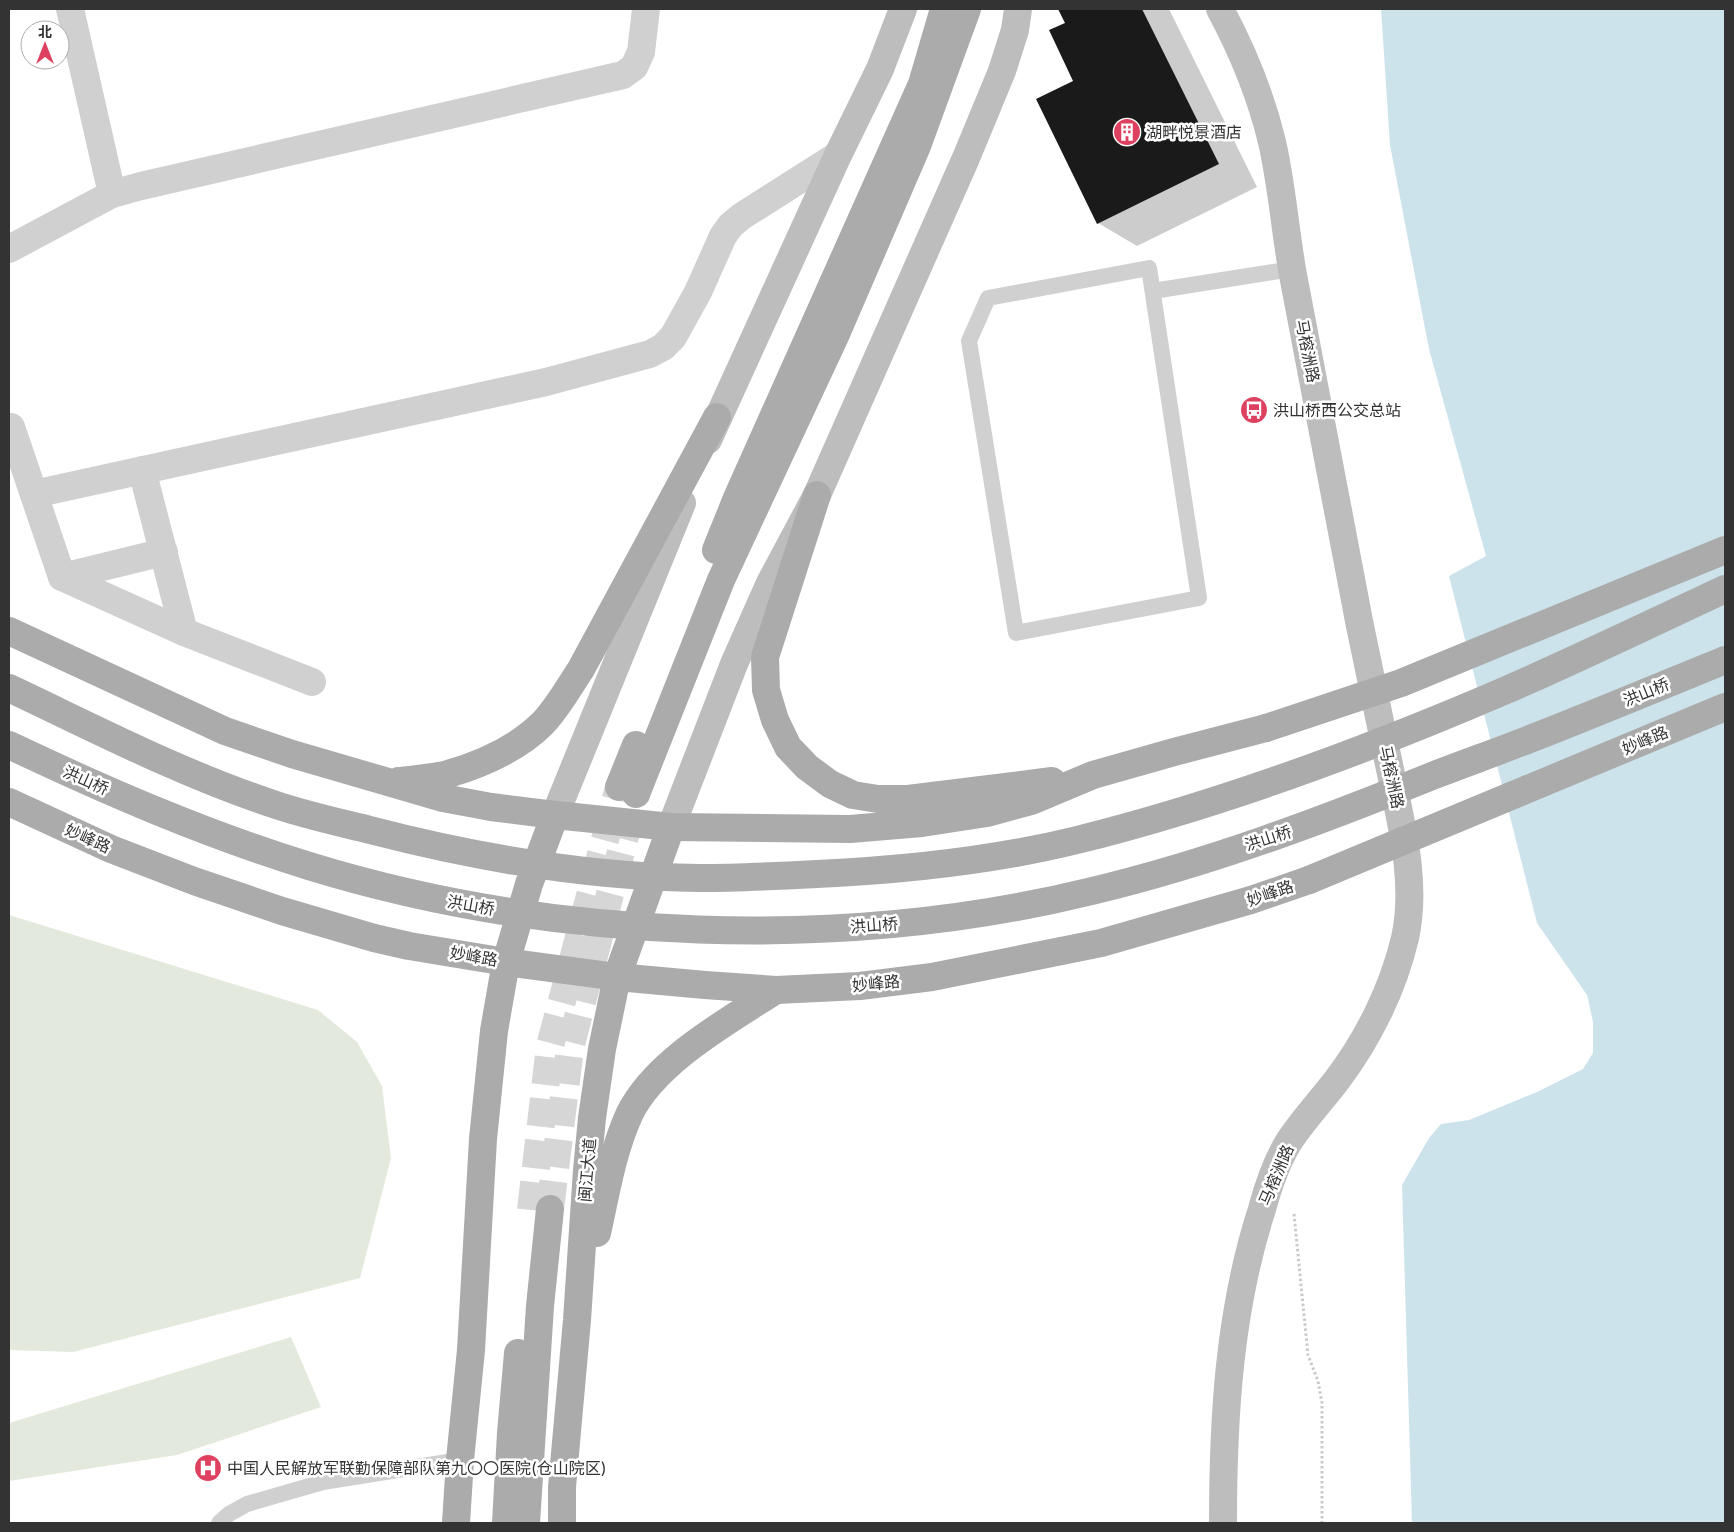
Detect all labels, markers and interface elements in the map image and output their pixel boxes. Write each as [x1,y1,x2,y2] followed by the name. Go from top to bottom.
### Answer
[20,20,70,70] north arrow
[38,23,52,40] text: 北
[1112,117,1142,147] building icon: 湖畔悦景酒店
[1146,122,1242,142] place label: 湖畔悦景酒店
[1292,318,1324,384] street label: 马榕洲路
[1239,395,1269,425] bus stop icon: 洪山桥西公交总站
[1273,400,1401,420] place label: 洪山桥西公交总站
[1620,674,1672,710] street label: 洪山桥
[1619,721,1671,759] street label: 妙峰路
[1376,744,1408,810] street label: 马榕洲路
[60,761,112,799] street label: 洪山桥
[62,819,114,857] street label: 妙峰路
[1242,821,1294,855] street label: 洪山桥
[1244,876,1296,910] street label: 妙峰路
[446,891,496,919] street label: 洪山桥
[849,913,899,937] street label: 洪山桥
[449,942,499,970] street label: 妙峰路
[851,971,901,995] street label: 妙峰路
[574,1137,600,1203] street label: 闽江大道
[1254,1142,1298,1208] street label: 马榕洲路
[193,1453,223,1483] hospital icon: 中国人民解放军联勤保障部队第九〇〇医院(仓山院区)
[227,1458,607,1478] place label: 中国人民解放军联勤保障部队第九〇〇医院(仓山院区)

